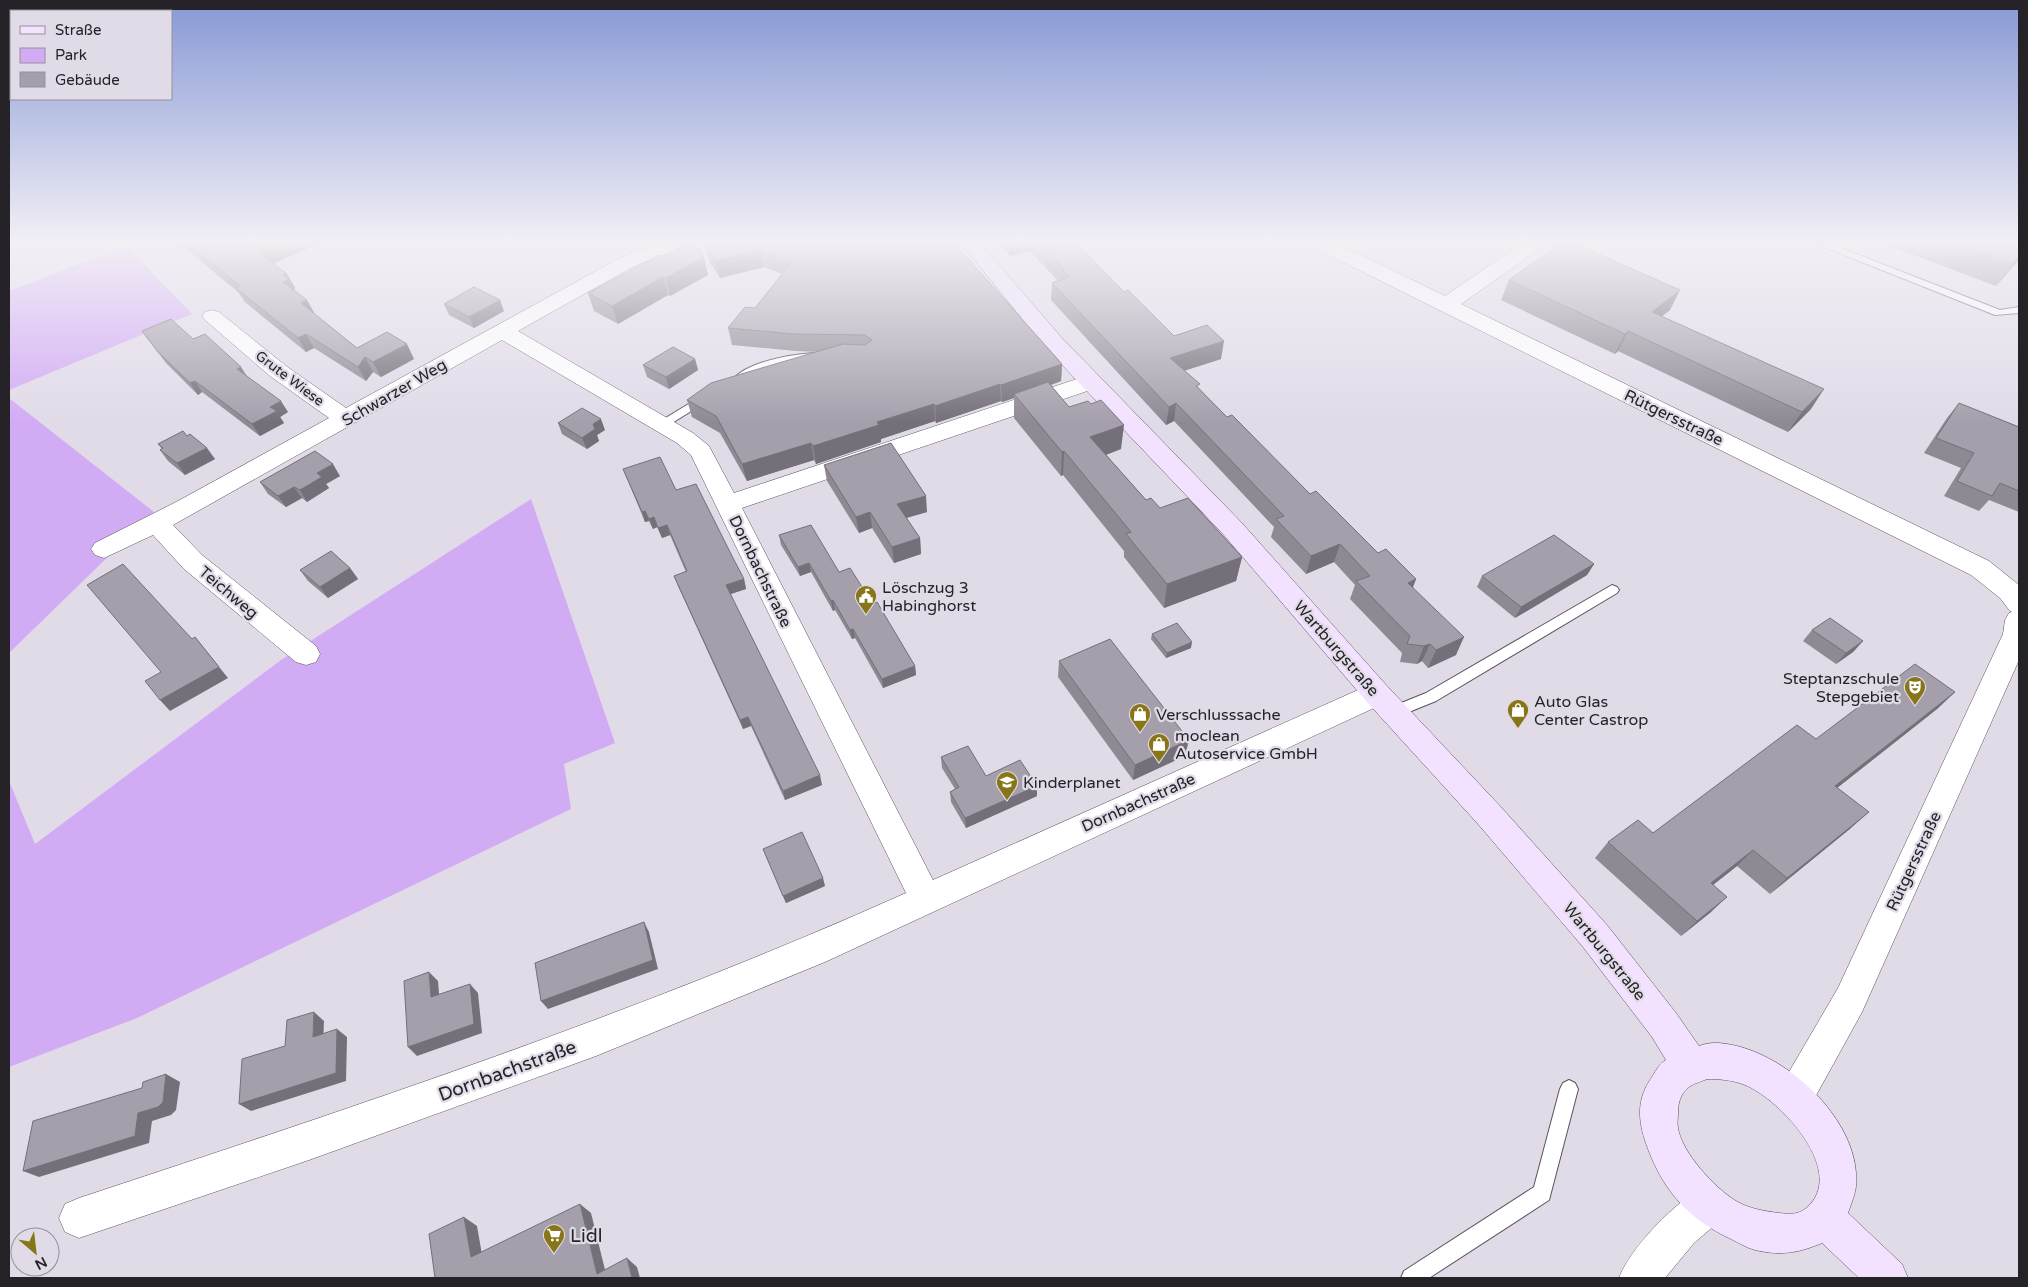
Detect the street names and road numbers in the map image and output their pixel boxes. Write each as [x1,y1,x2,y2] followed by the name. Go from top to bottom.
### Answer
[252,347,327,410] street label: Grute Wiese
[339,355,450,431] street label: Schwarzer Weg
[1621,385,1726,451] street label: Rütgersstraße
[724,512,796,631] street label: Dornbachstraße
[195,562,262,623] street label: Teichweg
[1289,597,1383,701] street label: Wartburgstraße
[1078,769,1198,837] street label: Dornbachstraße
[1882,808,1946,914] street label: Rütgersstraße
[1559,899,1650,1005] street label: Wartburgstraße
[435,1036,579,1106] street label: Dornbachstraße

